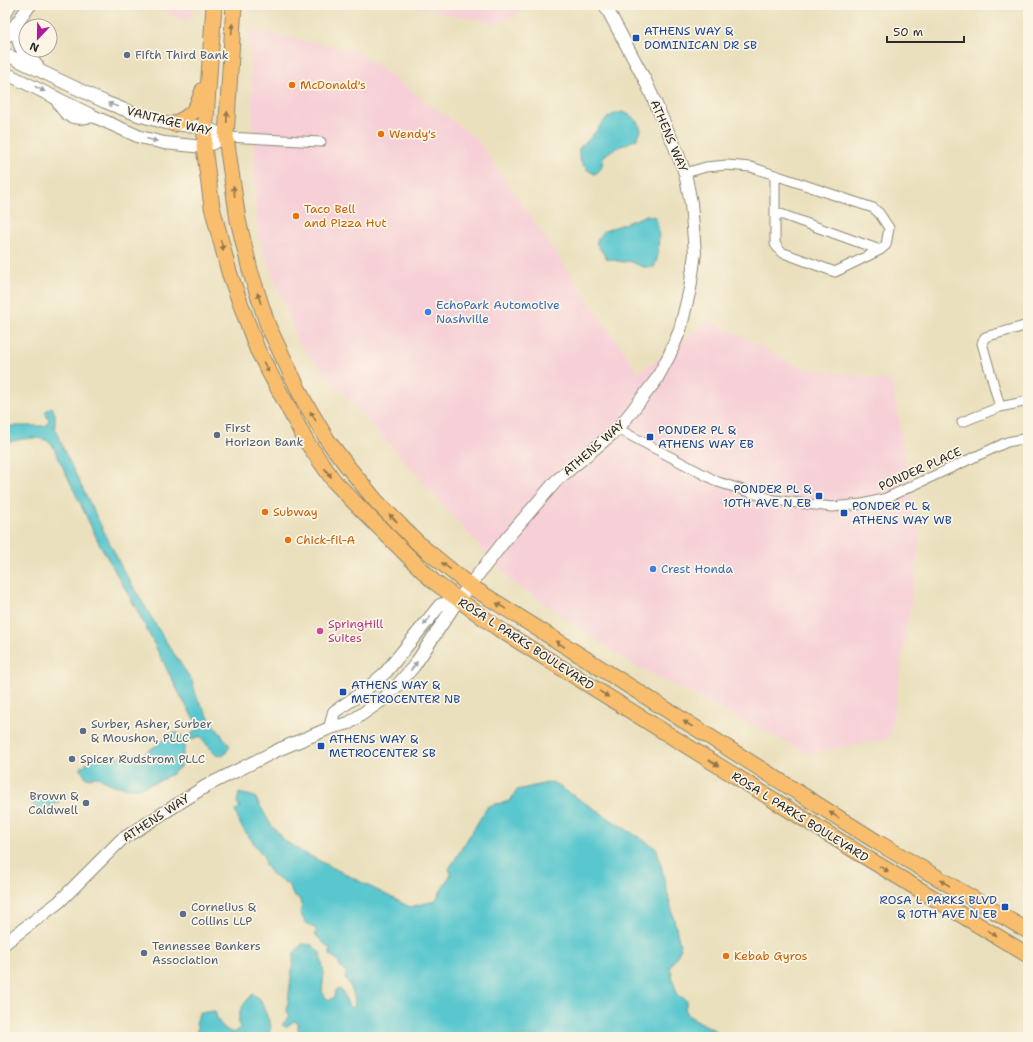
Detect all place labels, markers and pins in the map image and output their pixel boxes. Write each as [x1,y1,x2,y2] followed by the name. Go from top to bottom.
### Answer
[644,23,757,53] place label: ATHENS WAY & DOMINICAN DR SB
[631,33,641,43] marker: ATHENS WAY & DOMINICAN DR SB
[135,47,229,63] place label: Fifth Third Bank
[122,50,132,60] marker: Fifth Third Bank
[300,77,366,93] place label: McDonald's
[287,80,297,90] marker: McDonald's
[389,126,436,142] place label: Wendy's
[376,129,386,139] marker: Wendy's
[304,201,387,231] place label: Taco Bell and Pizza Hut
[291,211,301,221] marker: Taco Bell and Pizza Hut
[436,297,560,327] place label: EchoPark Automotive Nashville
[423,307,433,317] marker: EchoPark Automotive Nashville
[225,420,303,450] place label: First Horizon Bank
[658,422,754,452] place label: PONDER PL & ATHENS WAY EB
[212,430,222,440] marker: First Horizon Bank
[645,432,655,442] marker: PONDER PL & ATHENS WAY EB
[723,481,812,511] place label: PONDER PL & 10TH AVE N EB
[814,491,824,501] marker: PONDER PL & 10TH AVE N EB
[852,498,952,528] place label: PONDER PL & ATHENS WAY WB
[273,504,318,520] place label: Subway
[260,507,270,517] marker: Subway
[839,508,849,518] marker: PONDER PL & ATHENS WAY WB
[296,532,356,548] place label: Chick-fil-A
[283,535,293,545] marker: Chick-fil-A
[661,561,733,577] place label: Crest Honda
[648,564,658,574] marker: Crest Honda
[328,616,384,646] place label: SpringHill Suites
[315,626,325,636] marker: SpringHill Suites
[351,677,460,707] place label: ATHENS WAY & METROCENTER NB
[338,687,348,697] marker: ATHENS WAY & METROCENTER NB
[91,716,212,746] place label: Surber, Asher, Surber & Moushon, PLLC
[78,726,88,736] marker: Surber, Asher, Surber & Moushon, PLLC
[329,731,436,761] place label: ATHENS WAY & METROCENTER SB
[316,741,326,751] marker: ATHENS WAY & METROCENTER SB
[80,751,205,767] place label: Spicer Rudstrom PLLC
[67,754,77,764] marker: Spicer Rudstrom PLLC
[28,788,79,818] place label: Brown & Caldwell
[81,798,91,808] marker: Brown & Caldwell
[880,892,997,922] place label: ROSA L PARKS BLVD & 10TH AVE N EB
[191,899,256,929] place label: Cornelius & Collins LLP
[1000,902,1010,912] marker: ROSA L PARKS BLVD & 10TH AVE N EB
[178,909,188,919] marker: Cornelius & Collins LLP
[152,938,261,968] place label: Tennessee Bankers Association
[139,948,149,958] marker: Tennessee Bankers Association
[734,948,808,964] place label: Kebab Gyros
[721,951,731,961] marker: Kebab Gyros

